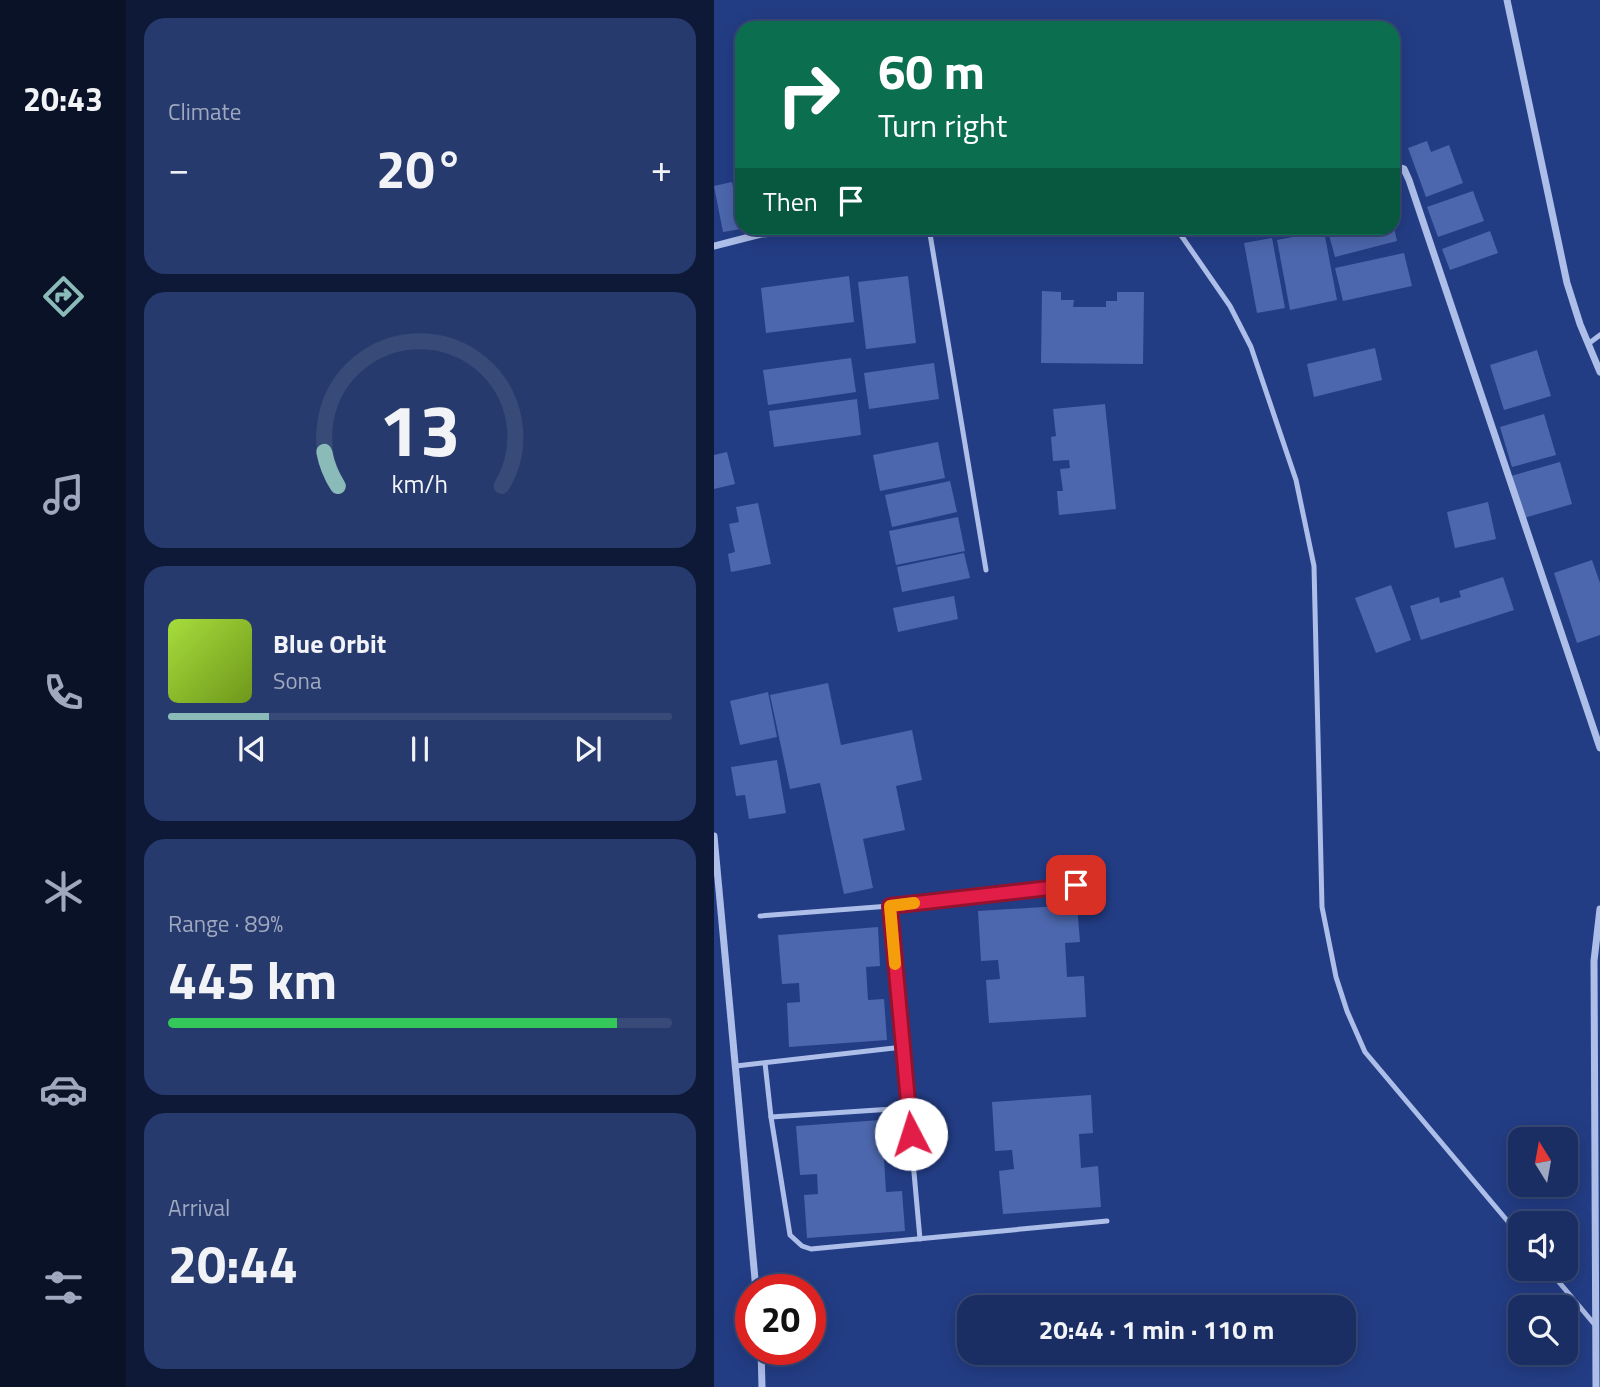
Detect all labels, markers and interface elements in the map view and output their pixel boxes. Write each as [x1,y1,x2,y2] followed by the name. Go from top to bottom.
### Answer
[878,33,985,108] text: 60 m
[763,49,854,140] icon: right
[23,75,103,123] text: 20:43
[168,94,241,129] text: Climate
[878,101,1007,149] text: Turn right
[376,129,464,208] text: 20°
[168,139,189,197] text: −
[651,139,672,197] text: +
[763,182,818,221] text: Then
[832,182,870,220] icon: arrive
[39,272,88,321] icon: directions
[379,374,461,484] text: 13
[392,464,448,502] text: km/h
[39,470,88,519] icon: music
[273,624,386,663] text: Blue Orbit
[273,663,321,698] text: Sona
[39,668,88,717] icon: phone
[233,730,271,768] icon: previous
[401,730,439,768] icon: pause
[569,730,607,768] icon: next
[1046,855,1106,915] pin
[1057,866,1095,904] icon: arrive
[39,867,88,916] icon: climate
[168,906,283,941] text: Range · 89%
[168,940,337,1019] text: 445 km
[39,1065,88,1114] icon: car
[874,1097,948,1171] position arrow
[1508,1127,1578,1197] north arrow
[1508,1127,1578,1365] map controls
[168,1190,230,1225] text: Arrival
[1508,1211,1578,1281] button: sound
[168,1224,298,1303] text: 20:44
[39,1263,88,1312] icon: filters
[735,1274,826,1365] speed limit sign: 20
[1508,1295,1578,1365] button: search
[1039,1310,1274,1349] text: 20:44 · 1 min · 110 m

